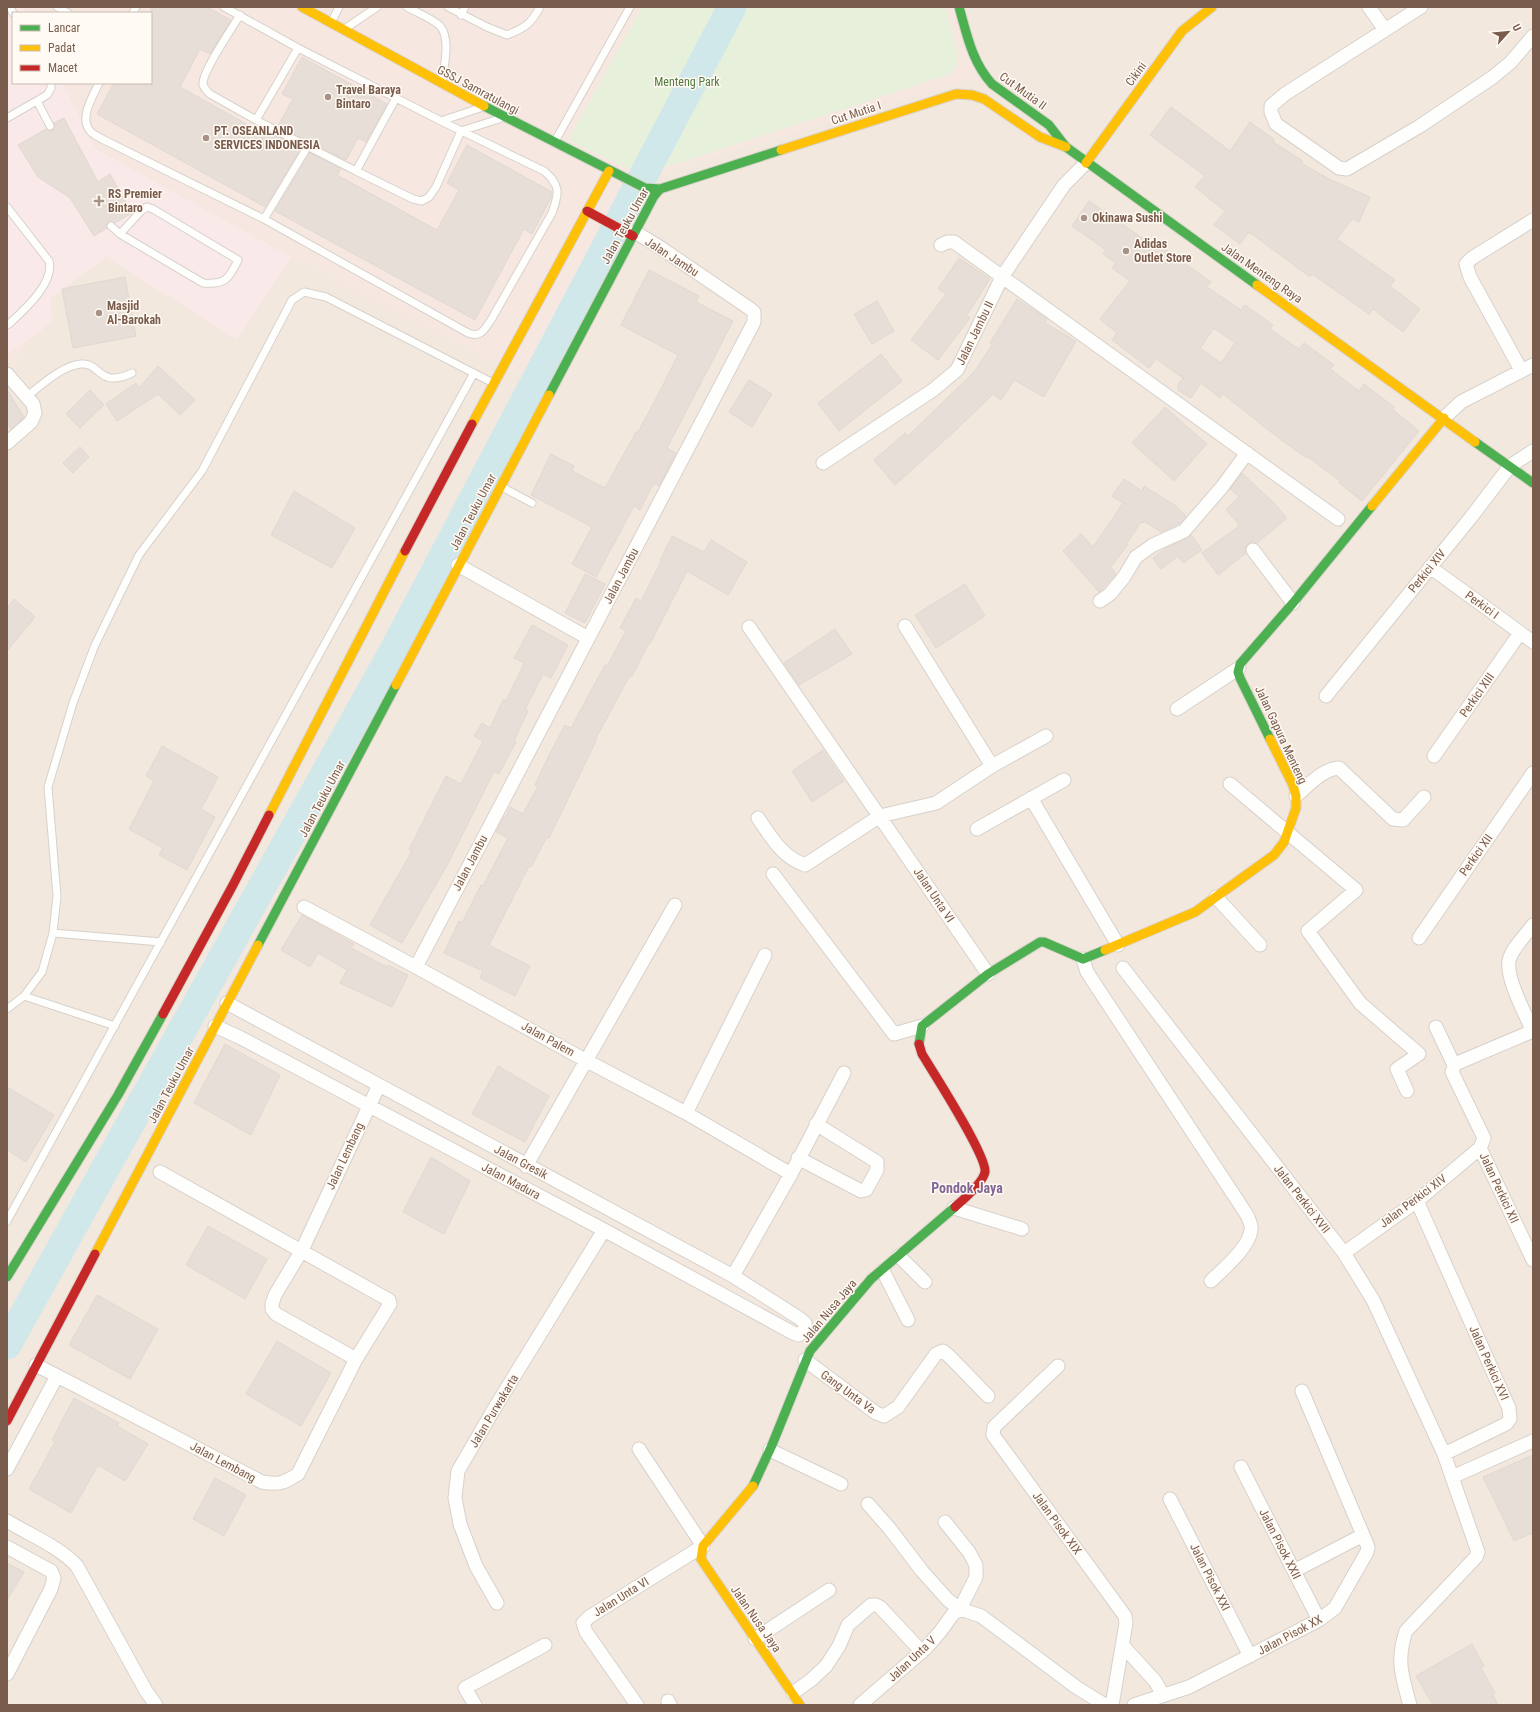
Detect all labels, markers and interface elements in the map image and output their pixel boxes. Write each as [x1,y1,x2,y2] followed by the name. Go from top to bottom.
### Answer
[12,12,152,84] legend
[1488,12,1528,52] north arrow
[48,21,81,35] text: Lancar
[1509,22,1524,33] text: U
[48,41,76,55] text: Padat
[1123,59,1149,89] street label: Cikini
[48,61,78,75] text: Macet
[435,63,521,117] street label: GSSJ Samratulangi
[997,69,1049,113] street label: Cut Mutia II
[654,75,720,89] park label: Menteng Park
[336,83,401,111] place label: Travel Baraya Bintaro
[323,92,333,102] marker: Travel Baraya Bintaro
[829,98,883,128] street label: Cut Mutia I
[214,124,321,152] place label: PT. OSEANLAND SERVICES INDONESIA
[201,133,211,143] marker: PT. OSEANLAND SERVICES INDONESIA
[598,185,652,266] street label: Jalan Teuku Umar
[108,187,162,215] place label: RS Premier Bintaro
[93,195,105,207] marker: RS Premier Bintaro
[1092,211,1162,225] place label: Okinawa Sushi
[1079,213,1089,223] marker: Okinawa Sushi
[643,235,702,280] street label: Jalan Jambu
[1134,237,1192,265] place label: Adidas Outlet Store
[1219,240,1305,306] street label: Jalan Menteng Raya
[1121,246,1131,256] marker: Adidas Outlet Store
[107,299,161,327] place label: Masjid Al-Barokah
[953,299,997,367] street label: Jalan Jambu II
[94,308,104,318] marker: Masjid Al-Barokah
[447,471,499,553] street label: Jalan Teuku Umar
[601,546,642,606] street label: Jalan Jambu
[1405,546,1449,595] street label: Perkici XIV
[1462,588,1502,622] street label: Perkici I
[1457,670,1497,720] street label: Perkici XIII
[1252,684,1310,786] street label: Jalan Gapura Menteng
[296,758,348,840] street label: Jalan Teuku Umar
[1457,831,1495,879] street label: Perkici XII
[450,833,491,893] street label: Jalan Jambu
[911,865,957,925] street label: Jalan Unta VI
[519,1019,577,1059] street label: Jalan Palem
[145,1044,197,1126] street label: Jalan Teuku Umar
[323,1120,367,1192] street label: Jalan Lembang
[492,1142,551,1182] street label: Jalan Gresik
[1477,1150,1521,1226] street label: Jalan Perkici XII
[479,1160,543,1202] street label: Jalan Madura
[1271,1162,1333,1236] street label: Jalan Perkici XVII
[1377,1171,1449,1231] street label: Jalan Perkici XIV
[931,1180,1003,1196] district label: Pondok Jaya
[799,1276,860,1345] street label: Jalan Nusa Jaya
[1466,1324,1512,1402] street label: Jalan Perkici XVI
[818,1367,878,1417] street label: Gang Unta Va
[467,1372,521,1450] street label: Jalan Purwakarta
[188,1439,258,1485] street label: Jalan Lembang
[1030,1489,1085,1557] street label: Jalan Pisok XIX
[1256,1507,1304,1581] street label: Jalan Pisok XXII
[1187,1541,1233,1613] street label: Jalan Pisok XXI
[591,1574,651,1620] street label: Jalan Unta VI
[728,1583,784,1655] street label: Jalan Nusa Jaya
[1255,1612,1325,1658] street label: Jalan Pisok XX
[885,1633,939,1685] street label: Jalan Unta V

